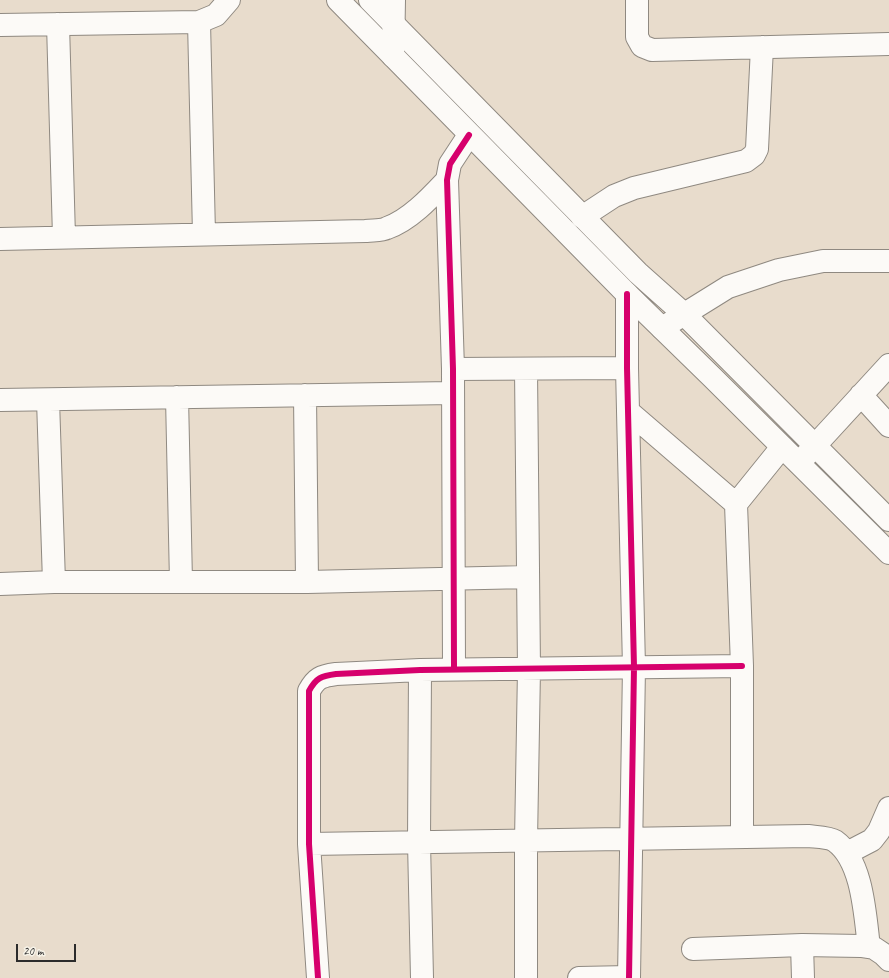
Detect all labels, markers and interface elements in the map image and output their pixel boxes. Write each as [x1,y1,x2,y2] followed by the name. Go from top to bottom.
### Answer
[18,936,78,962] scale bar
[23,943,43,959] text: 20 m

